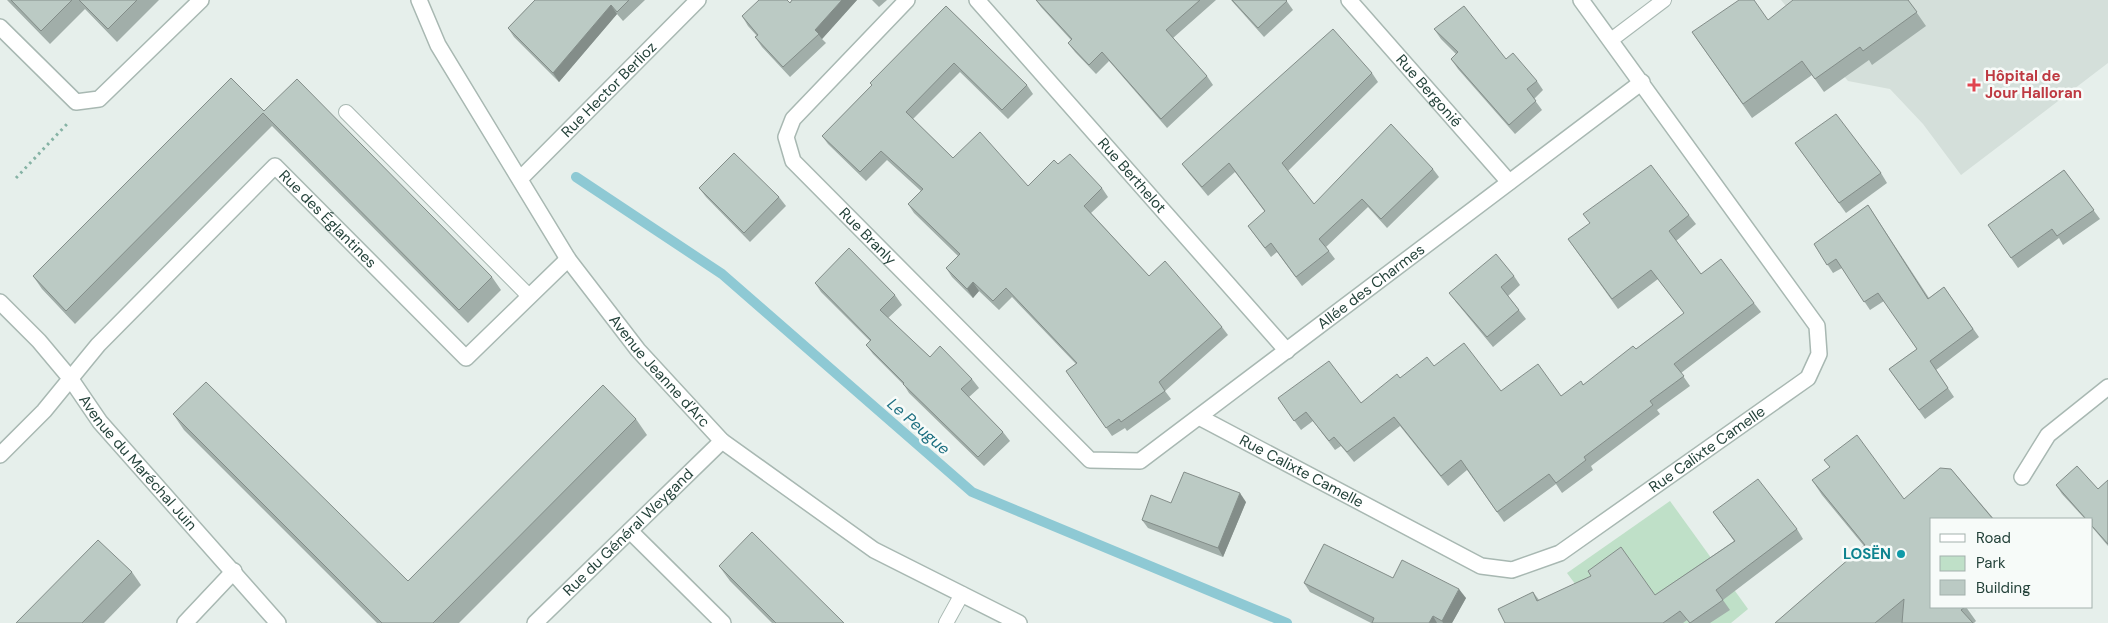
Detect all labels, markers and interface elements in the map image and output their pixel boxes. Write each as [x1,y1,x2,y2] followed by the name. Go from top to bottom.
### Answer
[557,37,661,142] street label: Rue Hector Berlioz
[1391,50,1466,132] street label: Rue Bergonié
[1985,66,2082,103] place label: Hôpital de Jour Halloran
[1967,78,1981,92] marker: Hôpital de Jour Halloran
[1093,133,1171,217] street label: Rue Berthelot
[275,166,381,272] street label: Rue des Églantines
[835,203,901,270] street label: Rue Branly
[1313,240,1429,334] street label: Allée des Charmes
[605,311,714,432] street label: Avenue Jeanne d'Arc
[74,391,201,535] street label: Avenue du Maréchal Juin
[883,393,954,459] water label: Le Peugue
[1645,401,1769,497] street label: Rue Calixte Camelle
[1236,430,1367,512] street label: Rue Calixte Camelle
[559,464,698,600] street label: Rue du Général Weygand
[1930,518,2093,608] legend
[1976,528,2011,548] text: Road
[1843,544,1891,564] place label: LOSËN
[1895,548,1907,560] marker: LOSËN
[1976,553,2006,573] text: Park
[1976,578,2031,598] text: Building

